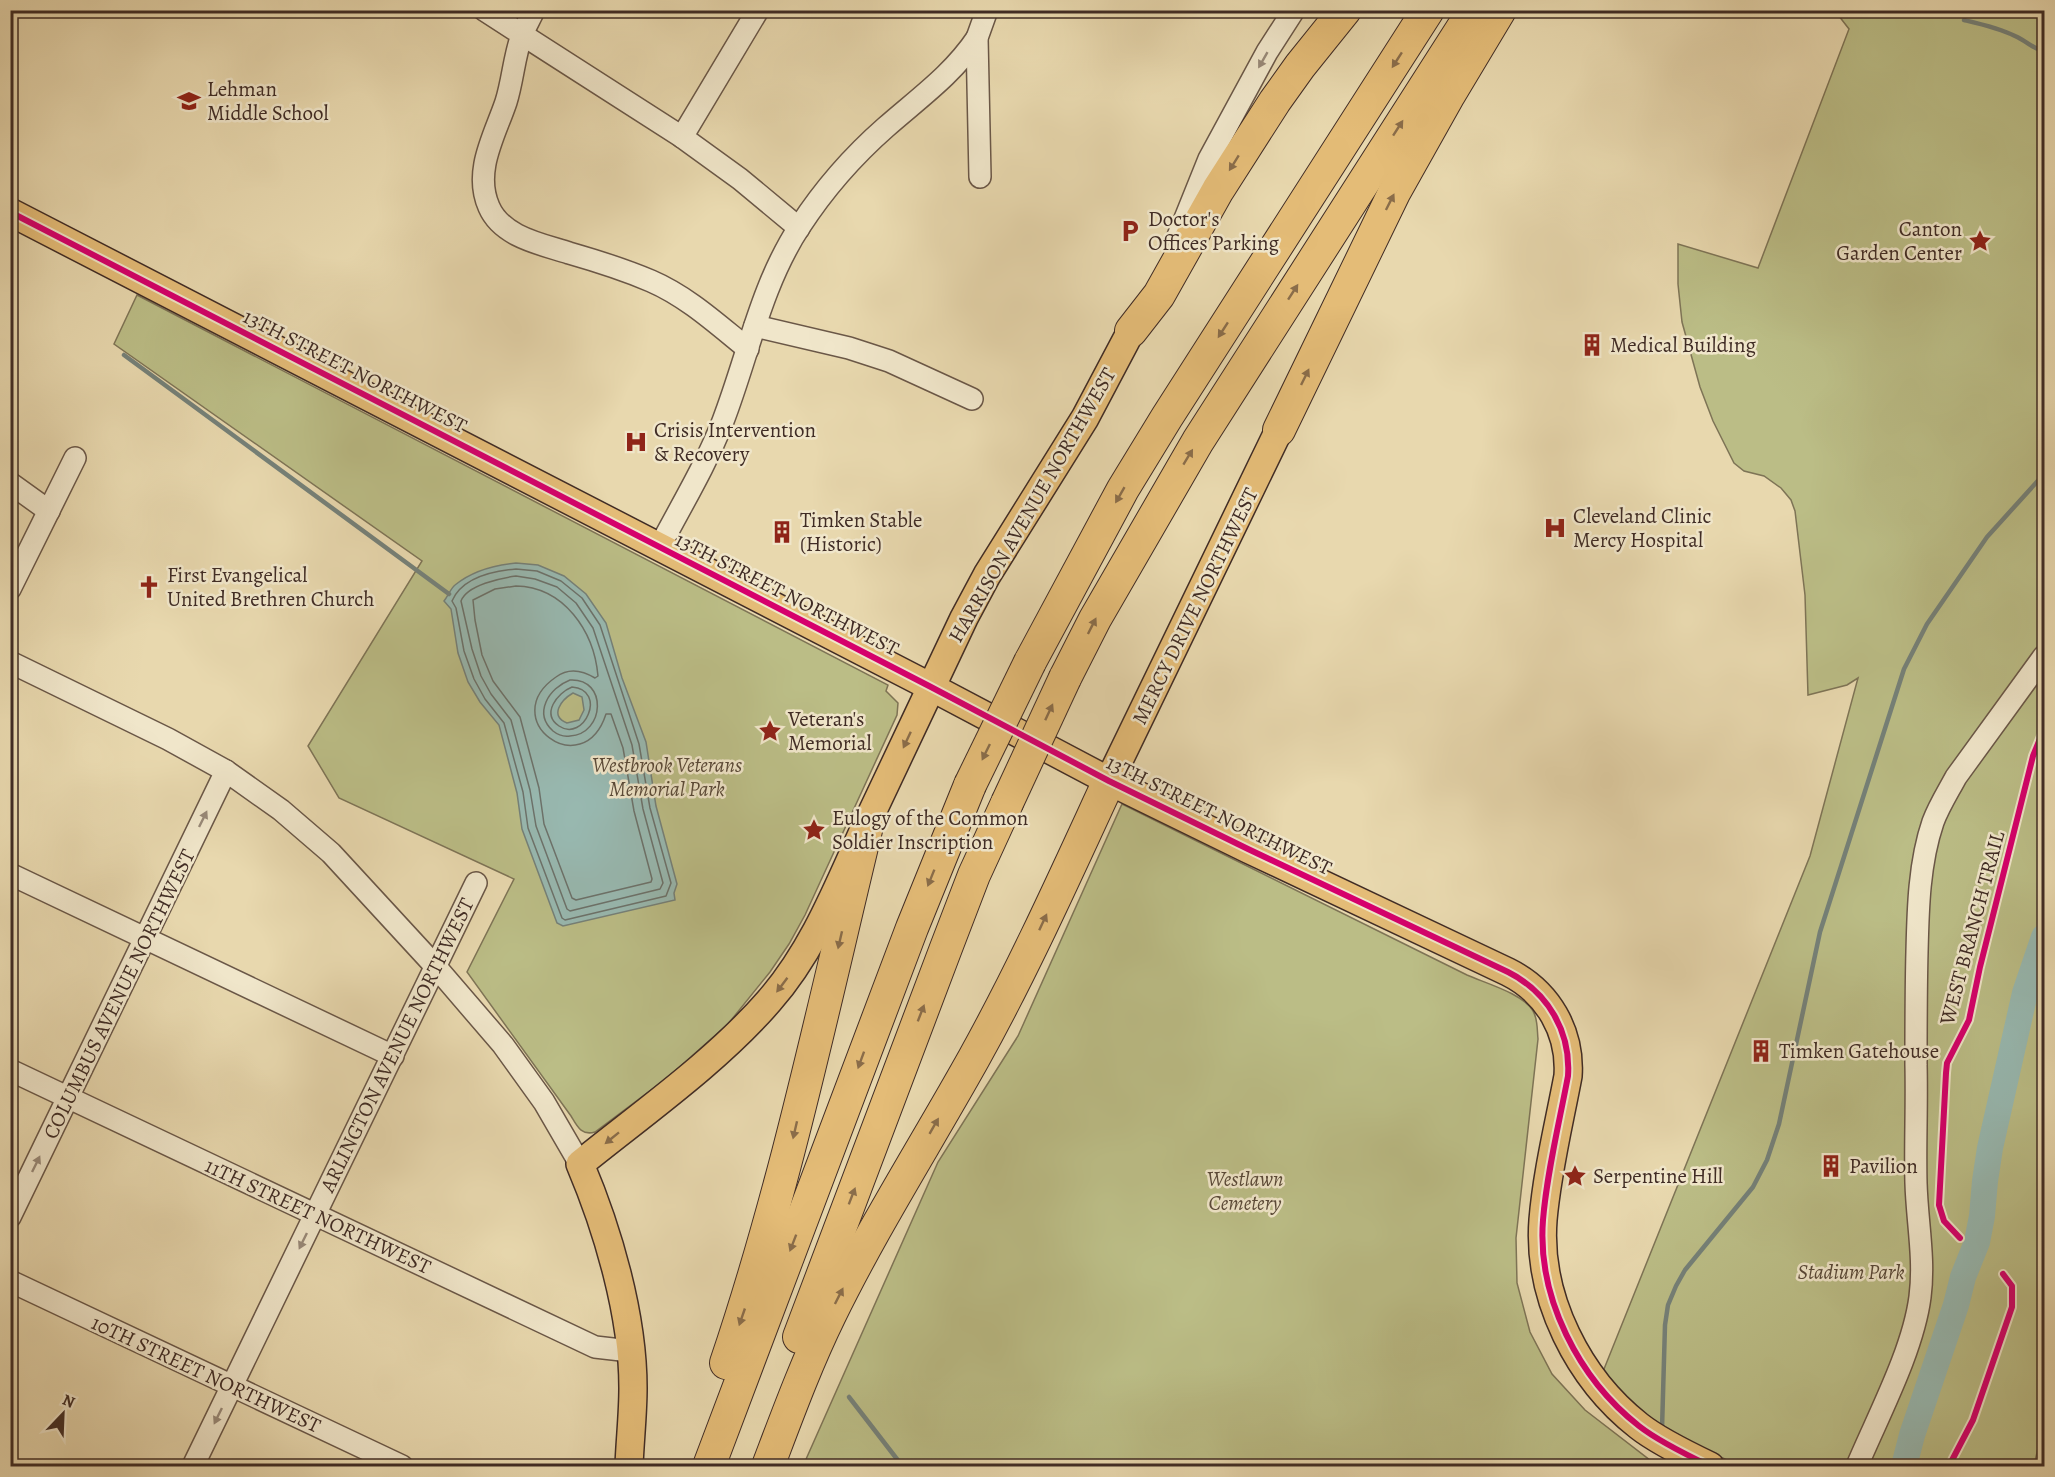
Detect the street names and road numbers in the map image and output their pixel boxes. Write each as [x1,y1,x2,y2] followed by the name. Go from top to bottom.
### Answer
[238,302,472,440] street label: 13TH STREET NORTHWEST
[942,362,1123,648] street label: HARRISON AVENUE NORTHWEST
[1125,482,1265,729] street label: MERCY DRIVE NORTHWEST
[670,525,904,663] street label: 13TH STREET NORTHWEST
[1102,748,1337,882] street label: 13TH STREET NORTHWEST
[1932,828,2011,1029] street label: WEST BRANCH TRAIL
[36,844,202,1144] street label: COLUMBUS AVENUE NORTHWEST
[313,893,481,1198] street label: ARLINGTON AVENUE NORTHWEST
[201,1151,436,1281] street label: 11TH STREET NORTHWEST
[87,1308,326,1440] street label: 10TH STREET NORTHWEST

